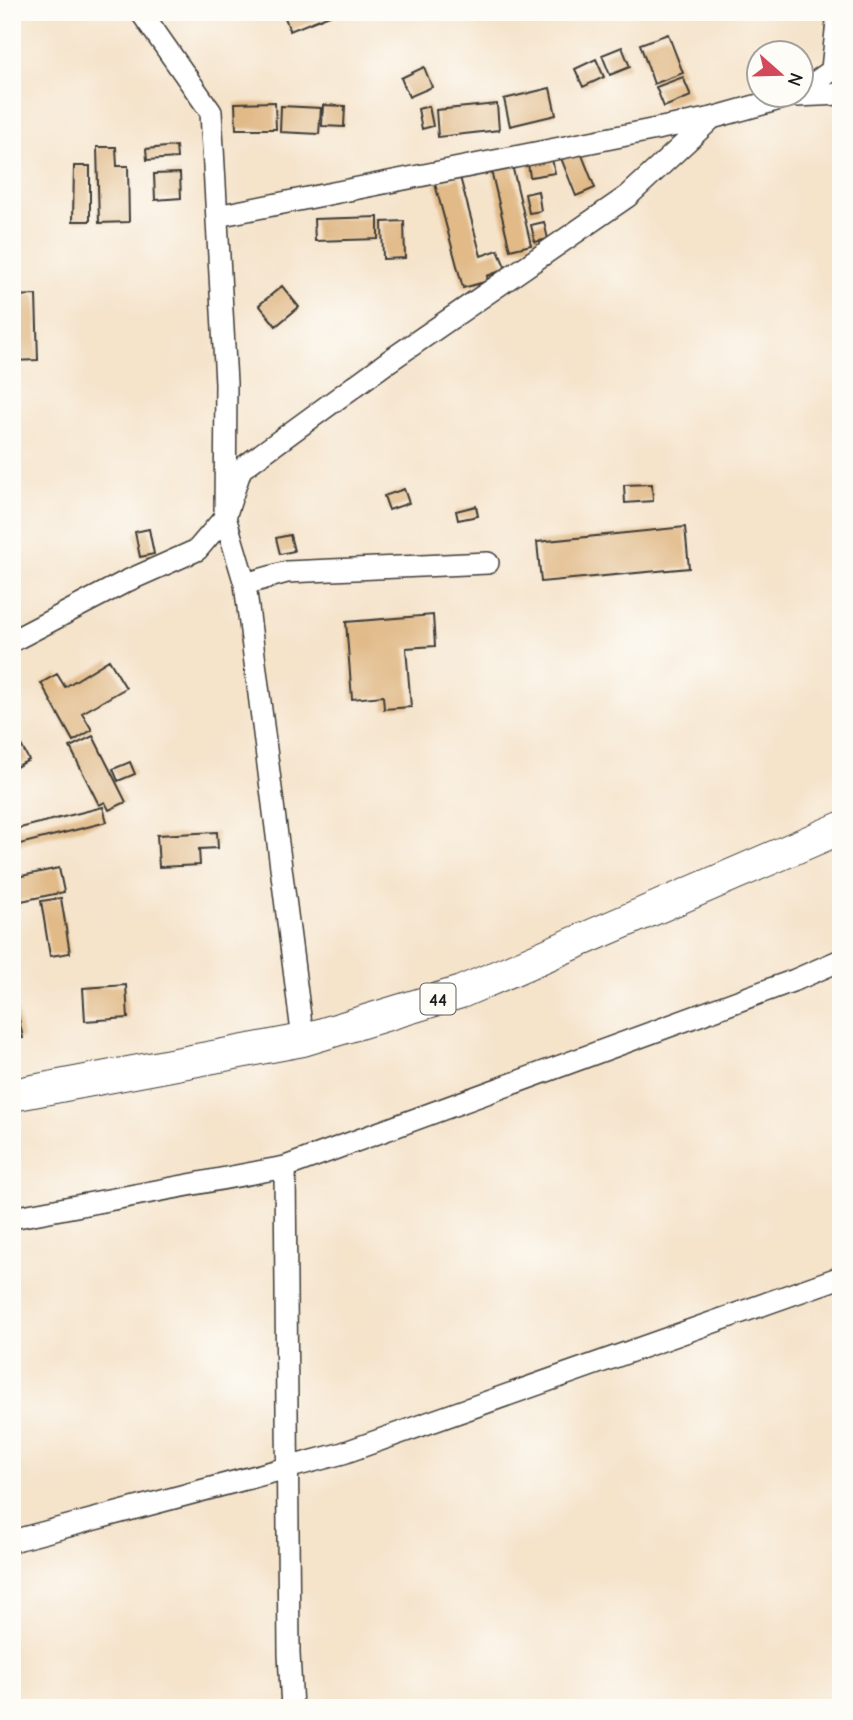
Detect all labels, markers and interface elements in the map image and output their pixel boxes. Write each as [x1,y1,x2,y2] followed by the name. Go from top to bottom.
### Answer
[744,38,814,108] north arrow
[783,70,807,89] text: N
[420,984,456,1015] road number: 44

